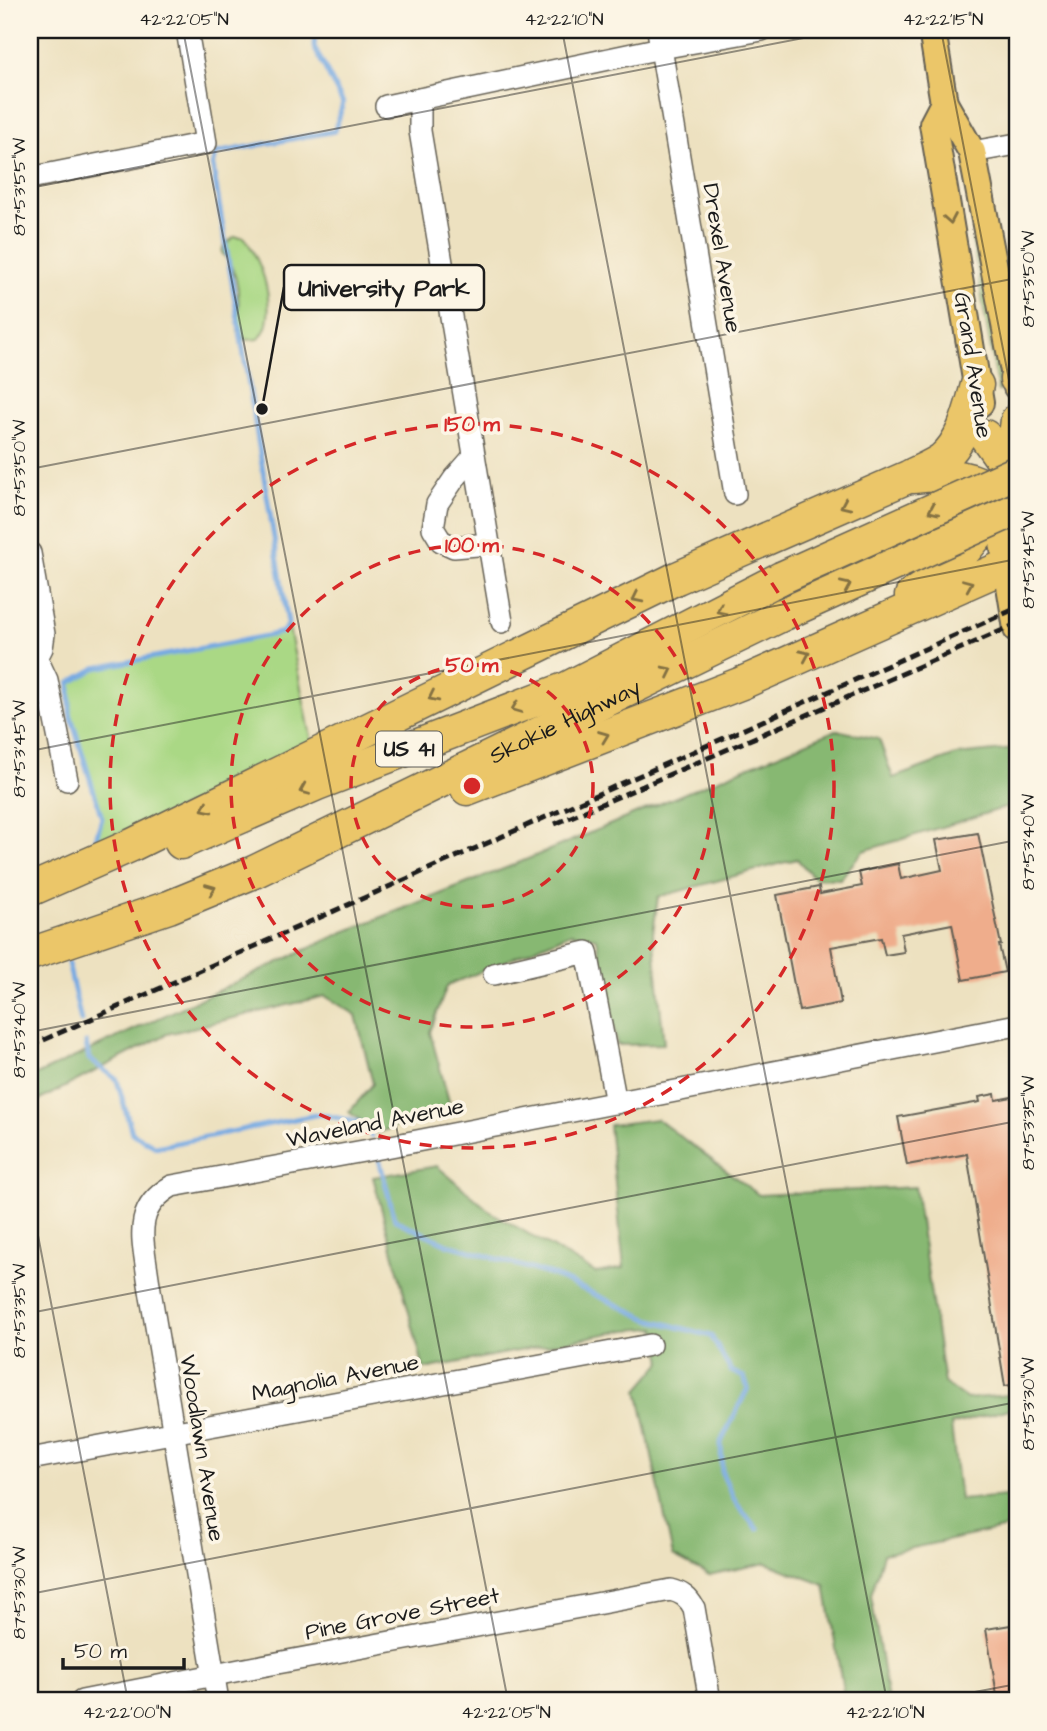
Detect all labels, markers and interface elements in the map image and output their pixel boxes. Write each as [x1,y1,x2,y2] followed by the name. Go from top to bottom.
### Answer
[139,7,229,32] text: 42°22'05"N
[524,7,604,32] text: 42°22'10"N
[903,7,983,32] text: 42°22'15"N
[7,138,32,236] text: 87°53'55"W
[694,181,750,335] street label: Drexel Avenue
[942,214,957,225] one-way arrow
[1016,231,1041,327] text: 87°53'50"W
[284,265,484,310] callout: University Park
[298,272,470,308] text: University Park
[946,290,1000,441] street label: Grand Avenue
[444,410,500,439] text: 150 m
[7,420,32,516] text: 87°53'50"W
[840,497,853,511] one-way arrow
[927,502,940,516] one-way arrow
[1016,511,1041,609] text: 87°53'45"W
[445,531,500,560] text: 100 m
[961,578,973,592] one-way arrow
[839,580,851,594] one-way arrow
[632,589,644,603] one-way arrow
[715,601,728,615] one-way arrow
[797,649,810,663] one-way arrow
[446,651,499,680] text: 50 m
[661,665,673,679] one-way arrow
[484,671,647,772] street label: Skokie Highway
[428,689,440,703] one-way arrow
[7,700,32,798] text: 87°53'45"W
[510,700,522,714] one-way arrow
[597,730,609,744] one-way arrow
[376,732,442,766] road number: US 41
[460,774,484,798] centre of rings
[298,782,311,796] one-way arrow
[1016,794,1041,890] text: 87°53'40"W
[201,800,213,814] one-way arrow
[205,884,217,898] one-way arrow
[7,982,32,1078] text: 87°53'40"W
[1016,1076,1041,1170] text: 87°53'35"W
[284,1090,467,1156] street label: Waveland Avenue
[7,1264,32,1358] text: 87°53'35"W
[249,1346,422,1411] street label: Magnolia Avenue
[171,1352,233,1544] street label: Woodlawn Avenue
[1016,1357,1041,1451] text: 87°53'30"W
[7,1546,32,1640] text: 87°53'30"W
[302,1579,503,1649] street label: Pine Grove Street
[63,1626,184,1670] scale bar
[74,1637,128,1666] text: 50 m
[83,1700,171,1725] text: 42°22'00"N
[461,1700,551,1725] text: 42°22'05"N
[845,1700,925,1725] text: 42°22'10"N

